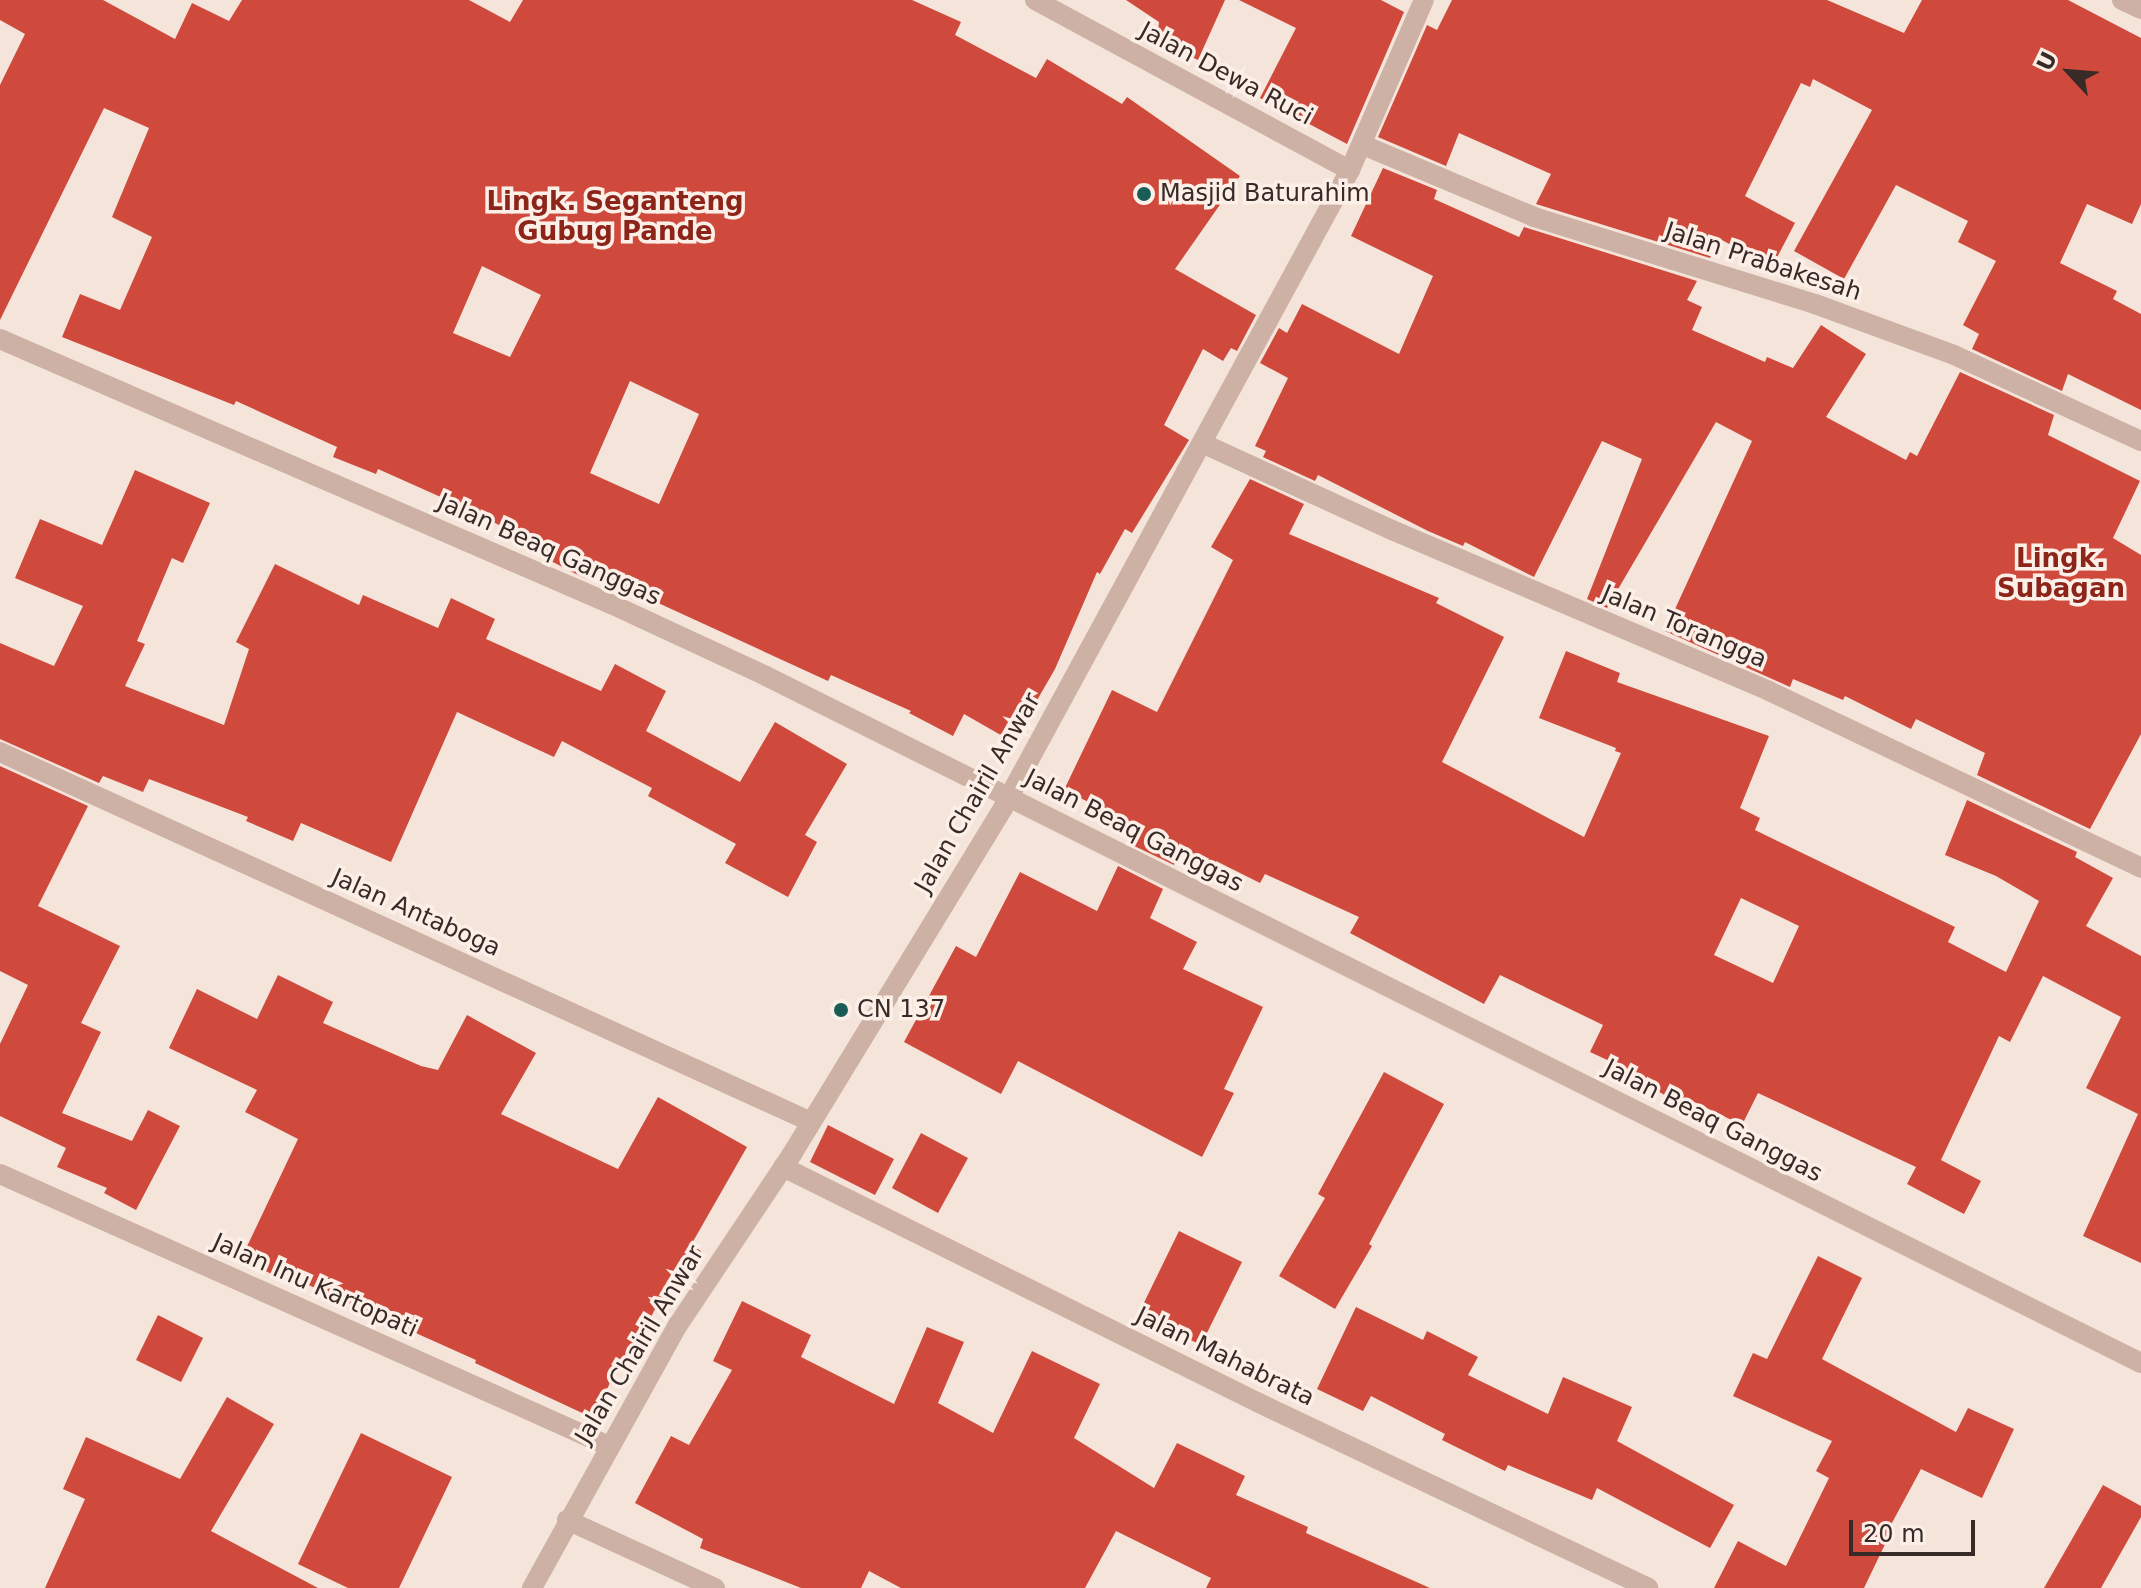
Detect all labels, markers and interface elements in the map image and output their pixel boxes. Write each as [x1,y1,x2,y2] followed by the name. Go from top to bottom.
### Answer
[1135,16,1317,132] street label: Jalan Dewa Ruci
[2029,32,2109,112] north arrow
[2032,48,2062,75] text: U
[1160,180,1370,208] place label: Masjid Baturahim
[1135,185,1153,203] marker: Masjid Baturahim
[486,186,744,248] district label: Lingk. Seganteng Gubug Pande
[1661,217,1865,307] street label: Jalan Prabakesah
[433,488,665,612] street label: Jalan Beaq Ganggas
[1997,543,2125,604] district label: Lingk. Subagan
[1597,579,1771,675] street label: Jalan Torangga
[909,688,1047,898] street label: Jalan Chairil Anwar
[1020,763,1248,899] street label: Jalan Beaq Ganggas
[327,863,505,963] street label: Jalan Antaboga
[857,996,945,1024] place label: CN 137
[832,1001,850,1019] marker: CN 137
[1599,1053,1827,1189] street label: Jalan Beaq Ganggas
[208,1228,422,1344] street label: Jalan Inu Kartopati
[569,1241,711,1449] street label: Jalan Chairil Anwar
[1131,1301,1319,1413] street label: Jalan Mahabrata
[1853,1504,1979,1554] scale bar
[1863,1520,1925,1548] text: 20 m

